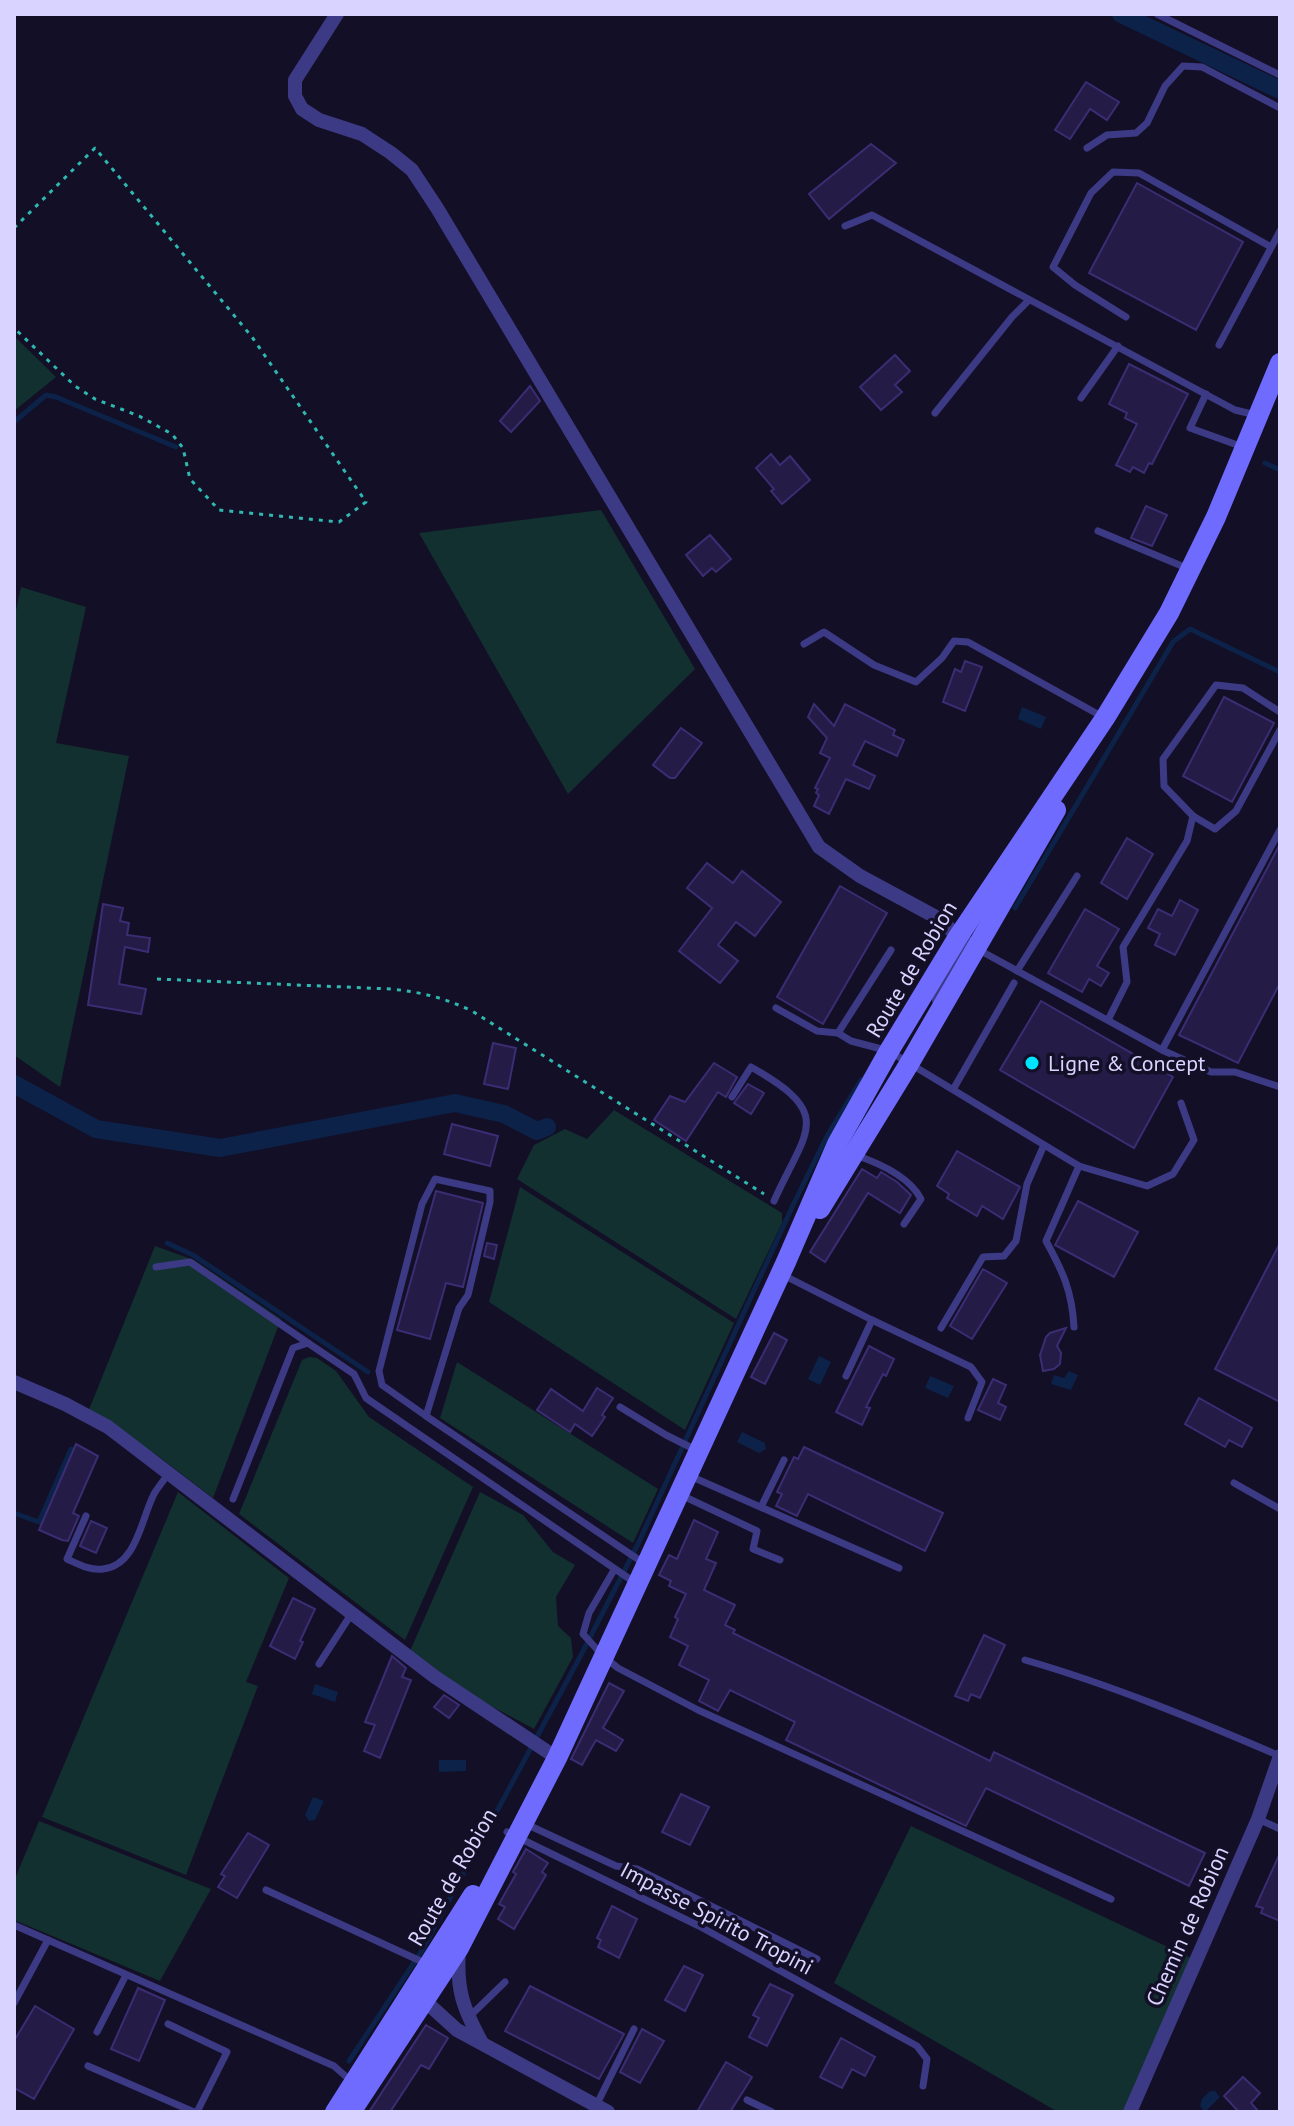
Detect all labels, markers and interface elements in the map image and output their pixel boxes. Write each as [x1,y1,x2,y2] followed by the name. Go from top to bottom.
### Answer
[859,896,963,1042] street label: Route de Robion
[1048,1049,1206,1077] place label: Ligne & Concept
[1023,1054,1041,1072] marker: Ligne & Concept
[401,1803,503,1951] street label: Route de Robion
[1139,1842,1235,2010] street label: Chemin de Robion
[616,1855,818,1981] street label: Impasse Spirito Tropini

